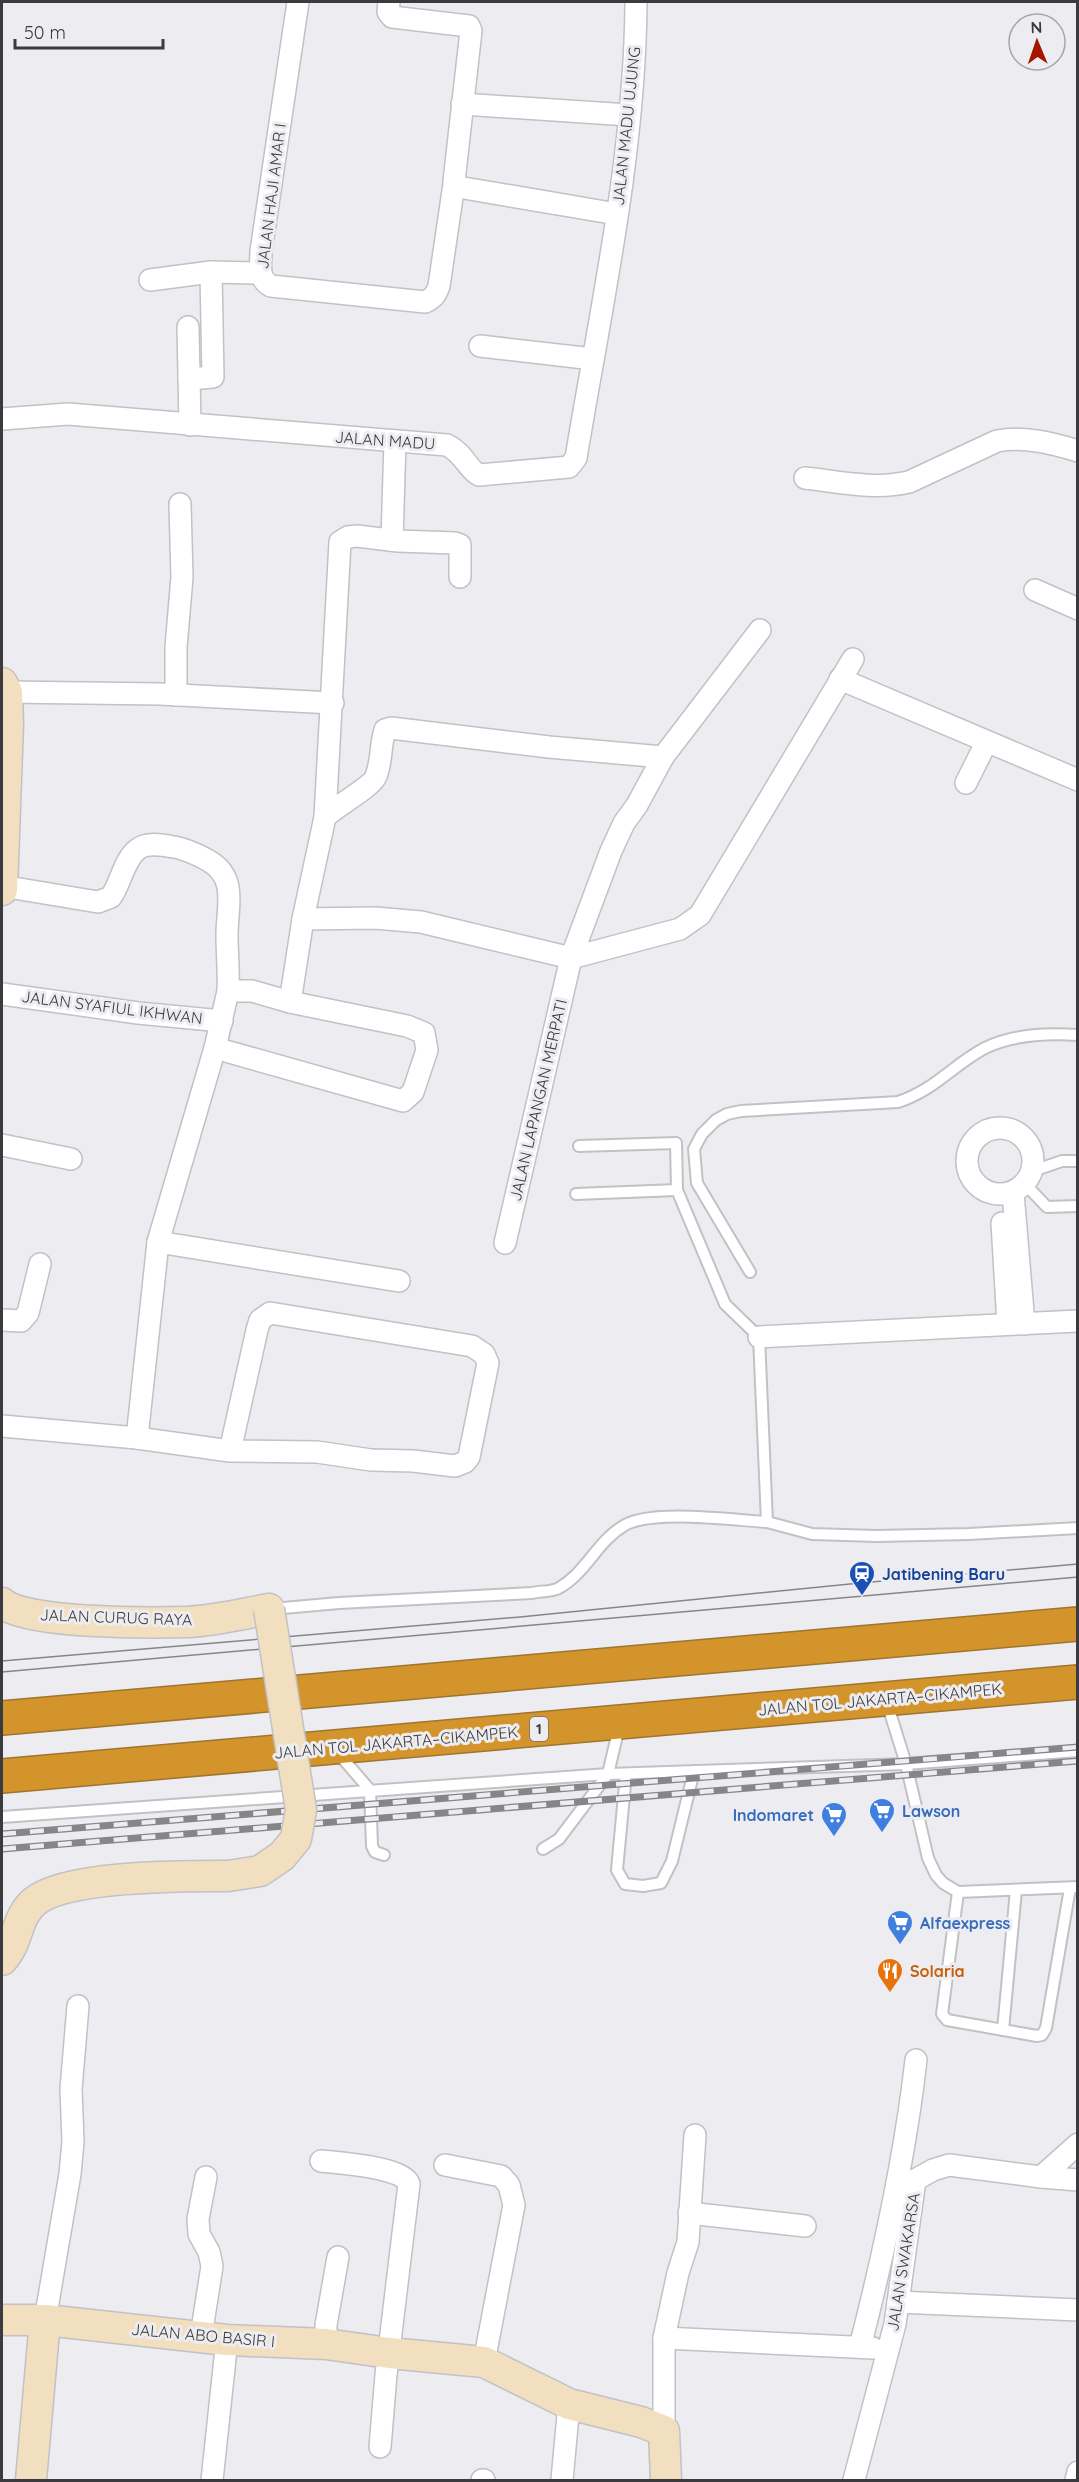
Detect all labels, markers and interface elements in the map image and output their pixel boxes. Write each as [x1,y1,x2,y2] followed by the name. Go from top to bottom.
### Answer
[15,12,164,50] scale bar
[1007,12,1067,72] north arrow
[1030,17,1043,37] text: N
[24,21,66,44] text: 50 m
[608,46,644,206] street label: JALAN MADU UJUNG
[252,122,290,270] street label: JALAN HAJI AMAR I
[334,427,436,453] street label: JALAN MADU
[20,986,204,1028] street label: JALAN SYAFIUL IKHWAN
[505,997,571,1203] street label: JALAN LAPANGAN MERPATI
[847,1559,877,1597] station icon: Jatibening Baru
[882,1564,1005,1584] place label: Jatibening Baru
[39,1604,193,1630] street label: JALAN CURUG RAYA
[757,1678,1003,1720] street label: JALAN TOL JAKARTA–CIKAMPEK
[530,1717,548,1741] road number: 1
[273,1721,519,1763] street label: JALAN TOL JAKARTA–CIKAMPEK
[867,1796,897,1834] supermarket icon: Lawson
[819,1800,849,1838] supermarket icon: Indomaret
[902,1801,960,1821] place label: Lawson
[733,1805,814,1825] place label: Indomaret
[885,1908,915,1946] supermarket icon: Alfaexpress
[920,1913,1011,1933] place label: Alfaexpress
[875,1956,905,1994] restaurant icon: Solaria
[910,1961,965,1981] place label: Solaria
[882,2191,924,2333] street label: JALAN SWAKARSA
[130,2319,276,2351] street label: JALAN ABO BASIR I

